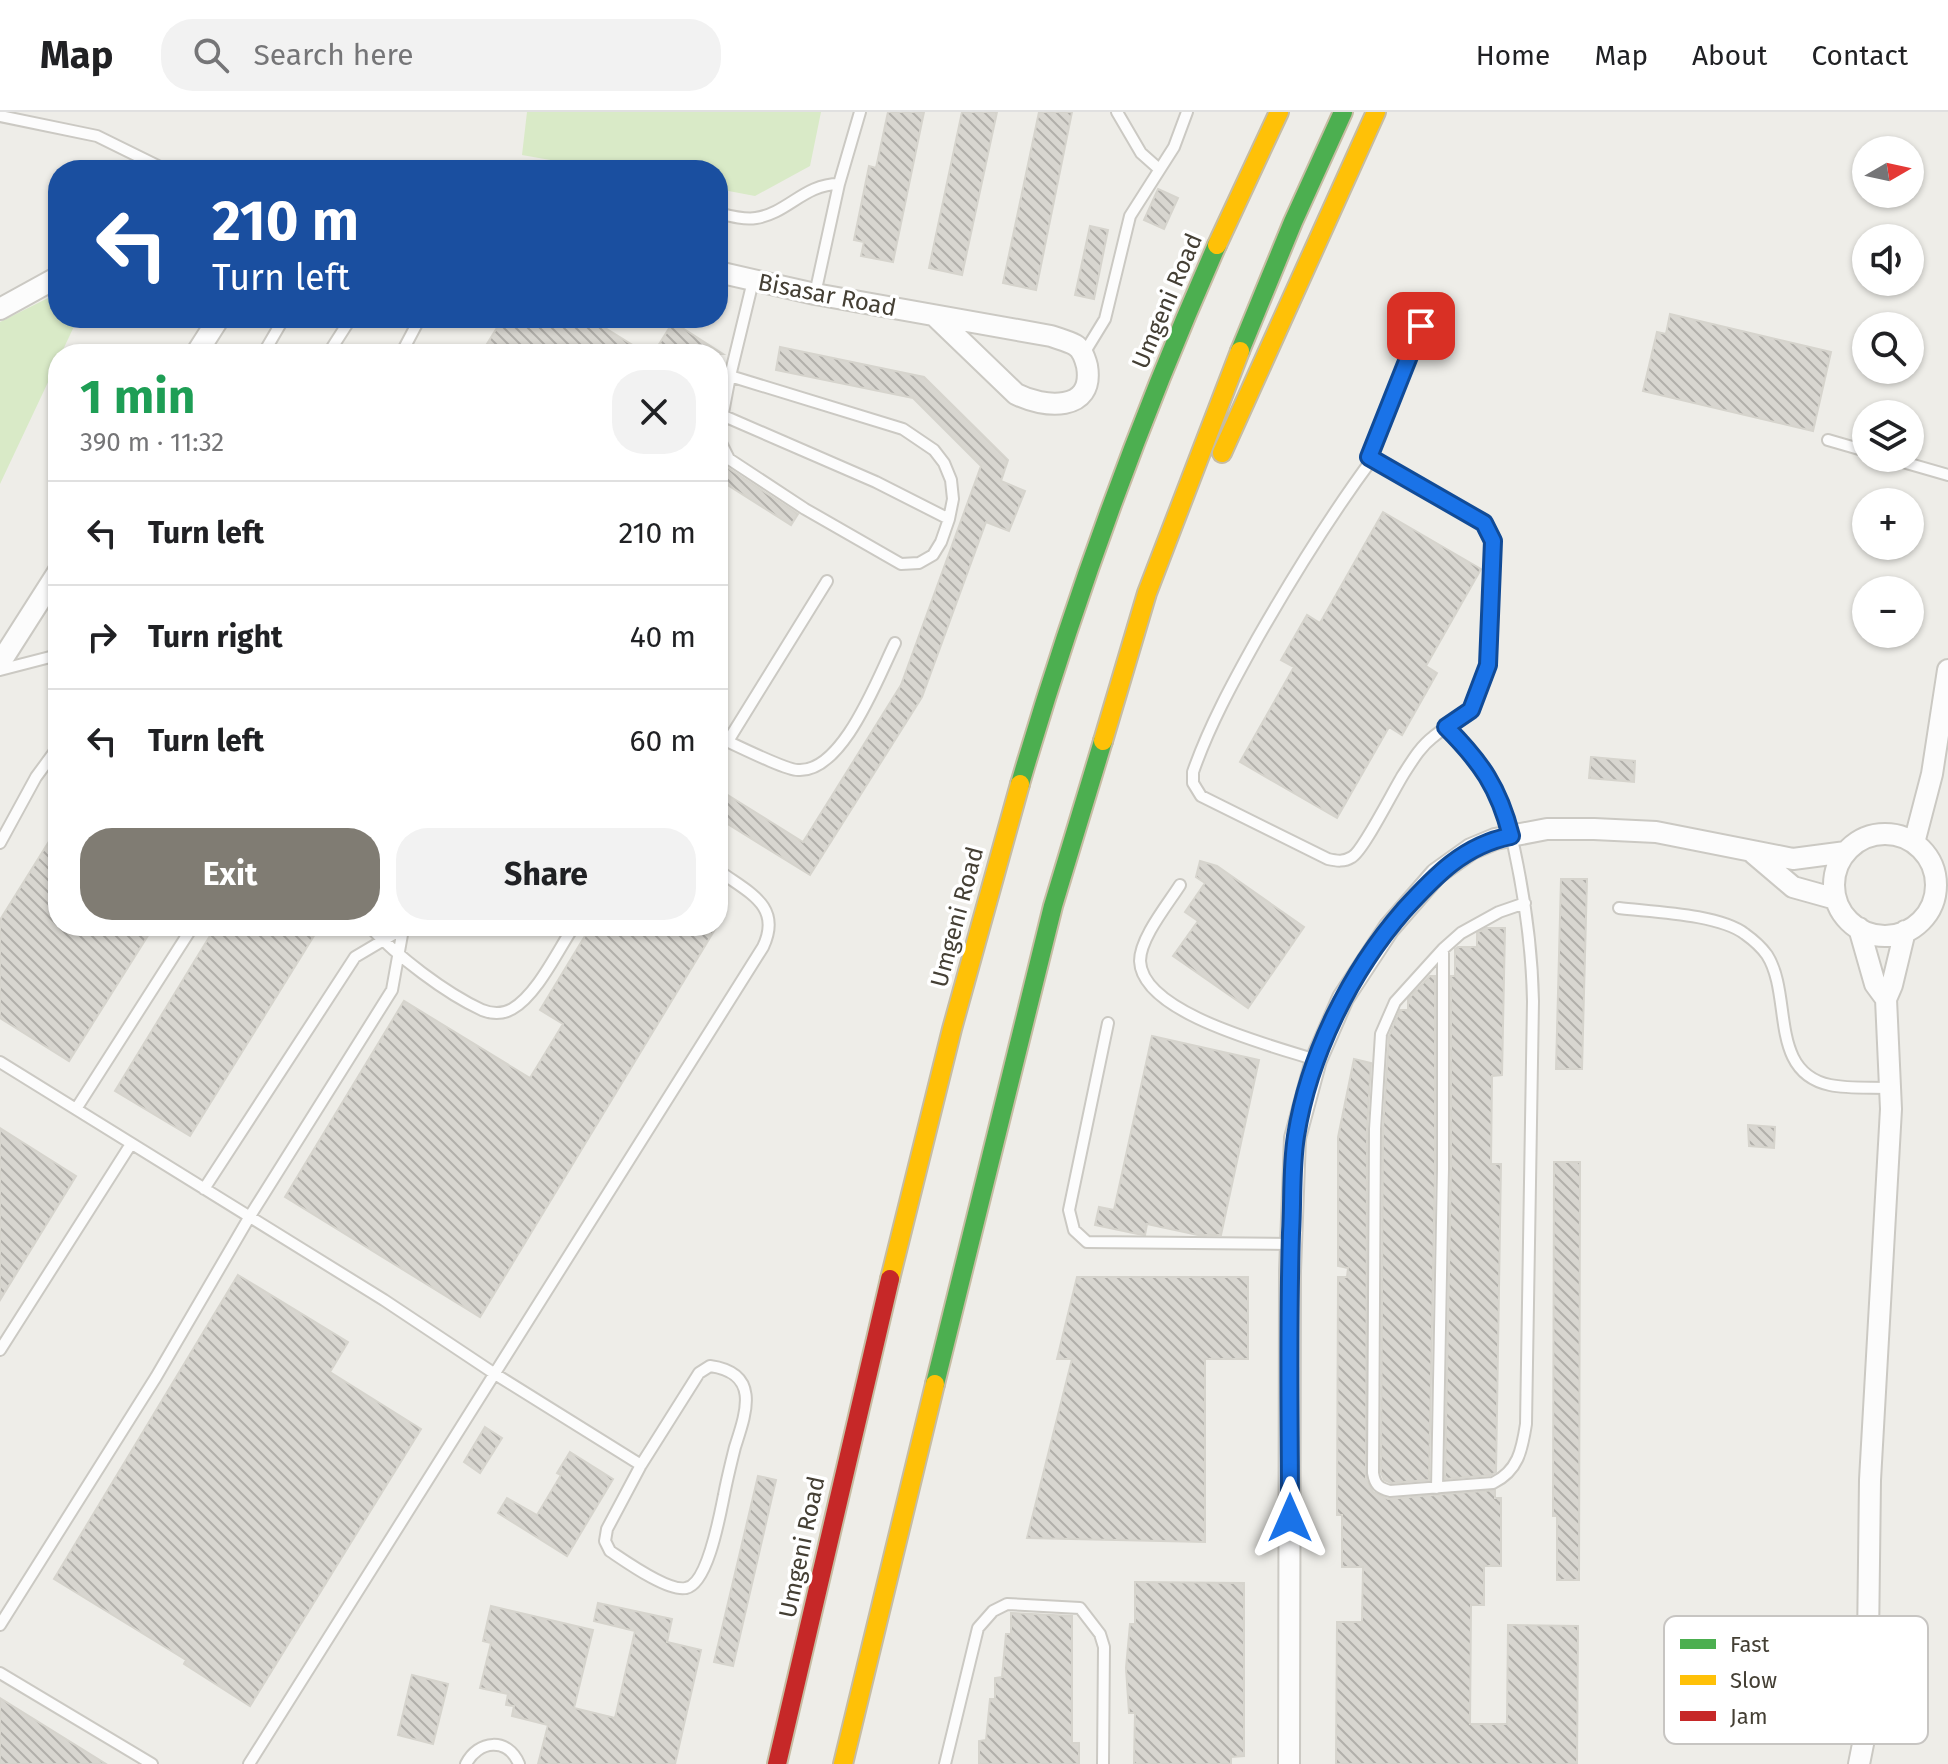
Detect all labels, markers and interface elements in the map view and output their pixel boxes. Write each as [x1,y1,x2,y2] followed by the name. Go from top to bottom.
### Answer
[161,19,721,91] search box
[40,32,113,78] text: Map
[189,33,233,77] icon: search
[253,37,414,73] text: Search here
[1476,39,1550,72] text: Home
[1594,39,1648,72] text: Map
[1692,39,1767,72] text: About
[1811,39,1908,72] text: Contact
[1852,136,1924,208] north arrow
[1852,136,1924,648] map controls
[212,188,359,255] text: 210 m
[80,192,184,296] icon: left
[1852,224,1924,296] button: sound
[1126,229,1208,373] street label: Umgeni Road
[212,256,350,300] text: Turn left
[756,268,898,322] street label: Bisasar Road
[1387,292,1455,360] pin
[1399,304,1443,348] icon: arrive
[1852,312,1924,384] button: search
[80,368,195,426] text: 1 min
[612,370,696,454] button: close
[1852,400,1924,472] button: layers
[80,427,224,458] text: 390 m · 11:32
[1852,488,1924,560] button: +
[80,511,124,555] icon: left
[148,515,264,551] text: Turn left
[619,515,696,551] text: 210 m
[1852,576,1924,648] button: −
[80,615,124,659] icon: right
[148,619,283,655] text: Turn right
[630,619,696,655] text: 40 m
[80,719,124,763] icon: left
[148,723,264,759] text: Turn left
[630,723,696,759] text: 60 m
[80,828,380,920] button: Exit
[396,828,696,920] button: Share
[925,844,989,990] street label: Umgeni Road
[773,1474,831,1620] street label: Umgeni Road
[1248,1476,1332,1560] position arrow
[1664,1616,1928,1744] legend
[1730,1631,1770,1658] text: Fast
[1730,1667,1777,1694] text: Slow
[1730,1703,1768,1730] text: Jam

